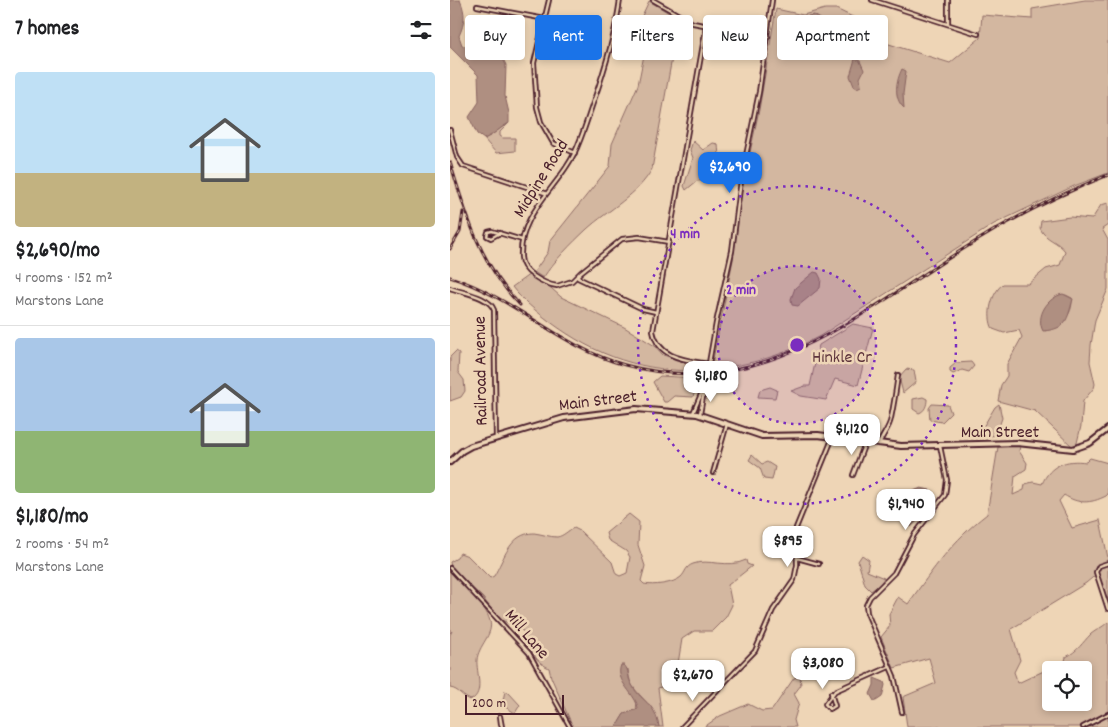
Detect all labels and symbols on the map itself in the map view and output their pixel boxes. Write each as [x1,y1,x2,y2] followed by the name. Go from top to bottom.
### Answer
[508,135,576,223] street label: Midpine Road
[689,152,771,194] pin: $2,690
[670,224,700,246] text: 4 min
[726,280,756,302] text: 2 min
[469,316,495,426] street label: Railroad Avenue
[788,336,806,354] centre of rings
[812,346,872,371] park label: Hinkle Cr
[670,360,752,403] pin: $1,180
[558,385,639,419] street label: Main Street
[811,414,893,456] pin: $1,120
[961,421,1040,446] street label: Main Street
[865,488,947,531] pin: $1,940
[758,526,818,568] pin: $895
[498,605,554,666] street label: Mill Lane
[782,648,864,690] pin: $3,080
[652,660,734,702] pin: $2,670
[465,692,564,715] scale bar

